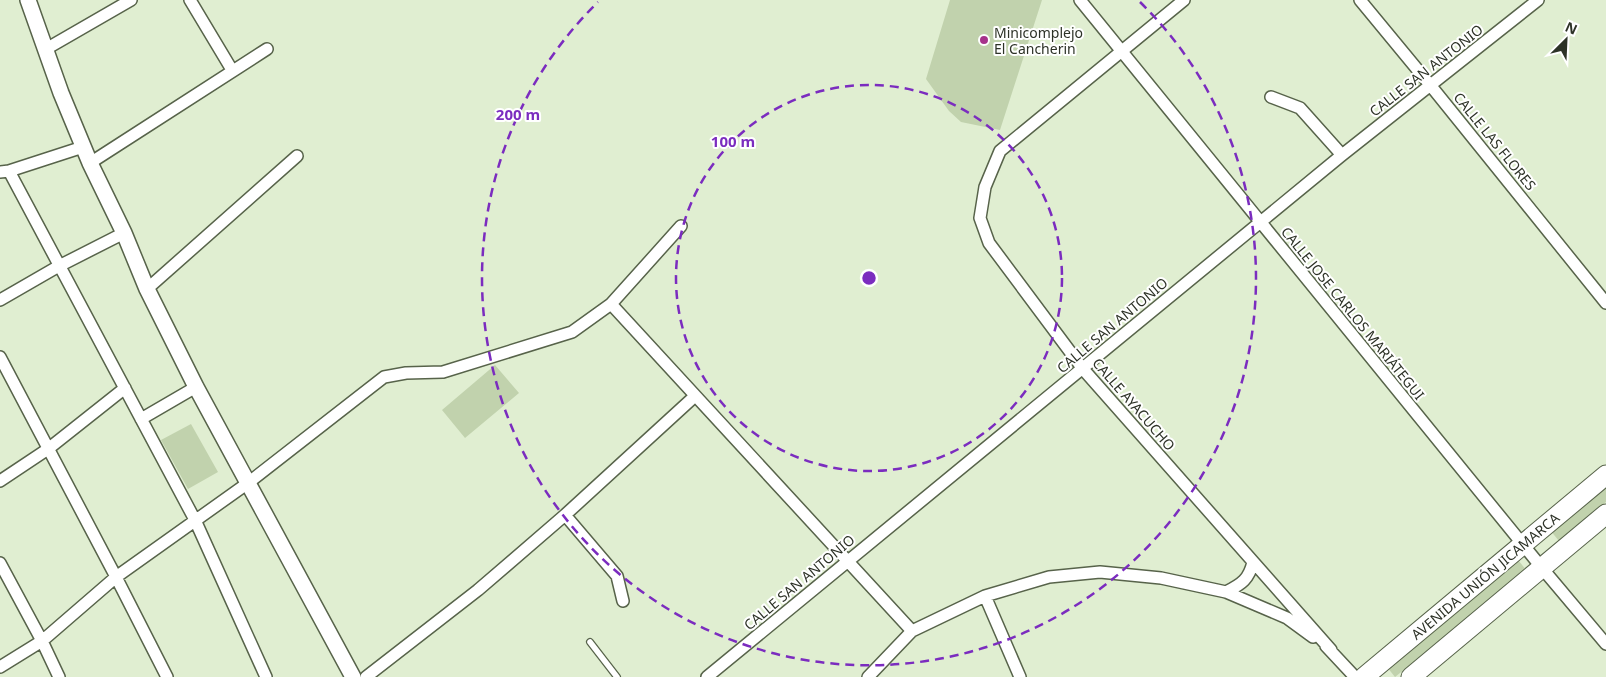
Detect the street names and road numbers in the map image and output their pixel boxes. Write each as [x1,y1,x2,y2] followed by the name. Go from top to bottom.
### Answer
[1365,20,1487,120] street label: CALLE SAN ANTONIO
[1450,88,1541,194] street label: CALLE LAS FLORES
[1277,223,1429,404] street label: CALLE JOSE CARLOS MARIÁTEGUI
[1053,273,1171,377] street label: CALLE SAN ANTONIO
[1088,354,1180,454] street label: CALLE AYACUCHO
[1407,508,1563,644] street label: AVENIDA UNIÓN JICAMARCA
[740,530,858,634] street label: CALLE SAN ANTONIO

